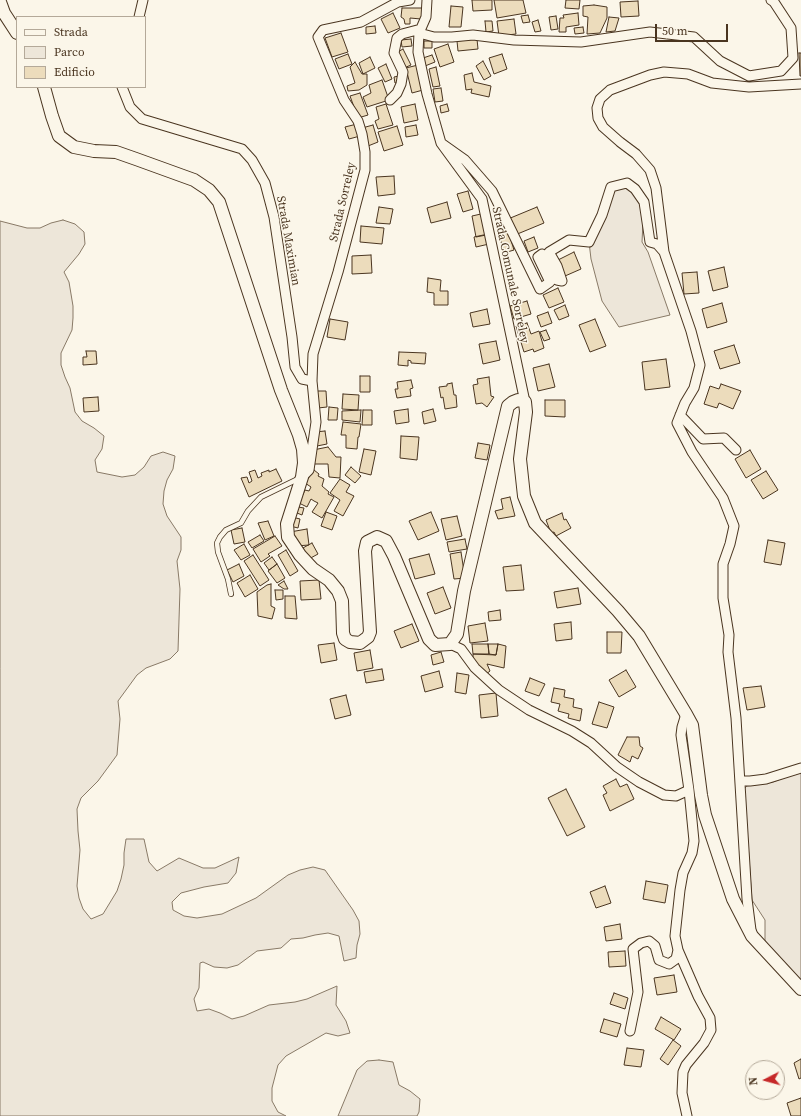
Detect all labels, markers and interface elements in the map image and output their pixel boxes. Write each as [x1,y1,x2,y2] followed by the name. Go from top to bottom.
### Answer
[16,16,146,88] legend
[657,16,730,42] scale bar
[662,23,688,39] text: 50 m
[54,24,88,40] text: Strada
[54,44,85,60] text: Parco
[54,64,95,80] text: Edificio
[327,161,359,243] street label: Strada Sorreley
[273,195,303,287] street label: Strada Maximian
[489,206,531,344] street label: Strada Comunale Sorreley
[745,1060,785,1100] north arrow
[746,1076,761,1086] text: N

